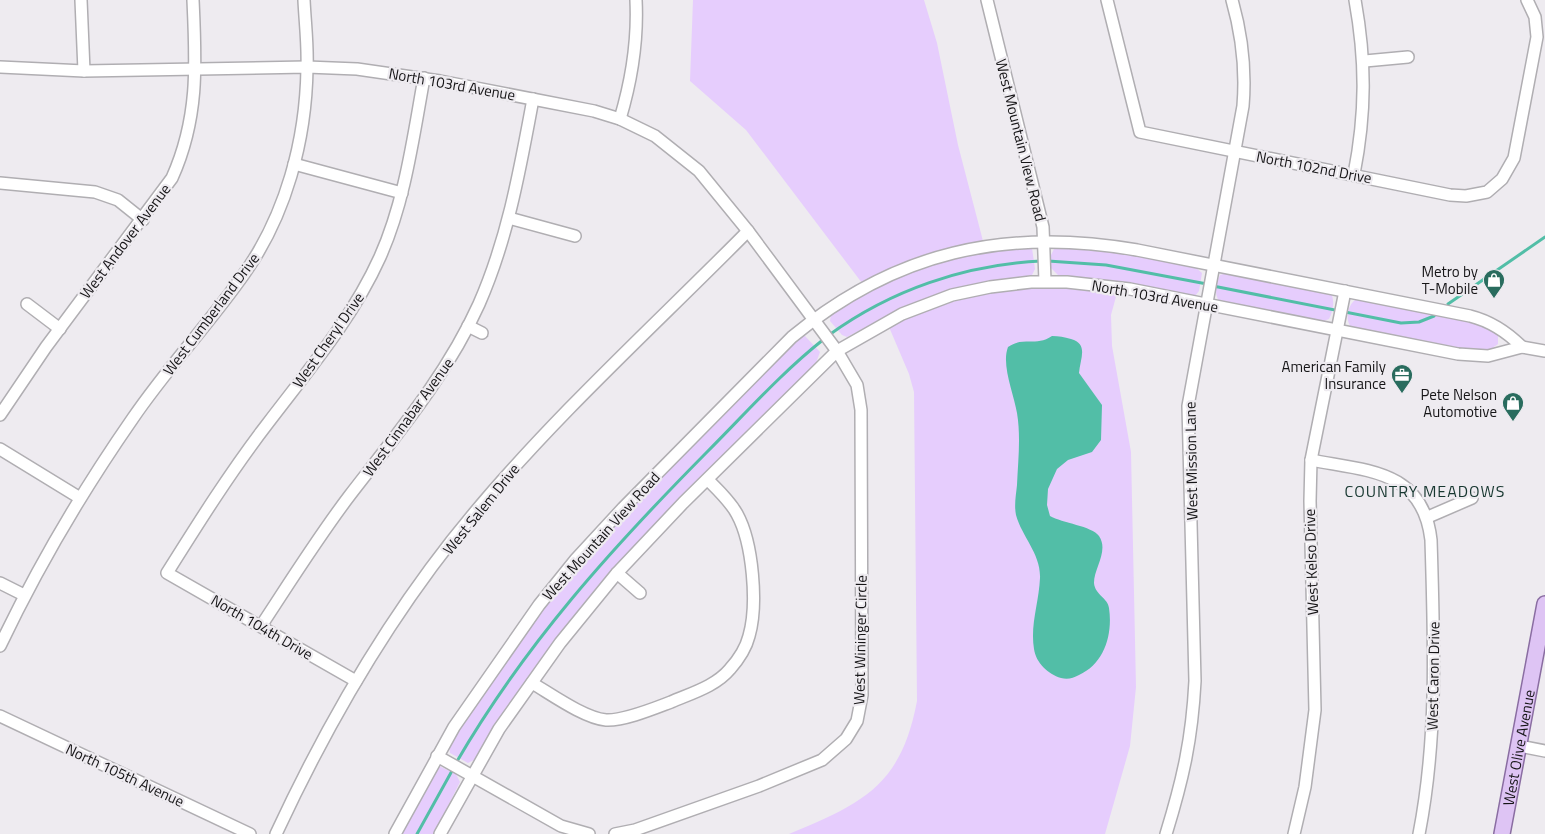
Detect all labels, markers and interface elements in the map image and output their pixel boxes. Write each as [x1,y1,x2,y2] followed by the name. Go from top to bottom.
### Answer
[990,56,1052,224] street label: West Mountain View Road
[387,62,517,106] street label: North 103rd Avenue
[1254,145,1374,189] street label: North 102nd Drive
[74,179,176,303] street label: West Andover Avenue
[157,248,265,380] street label: West Cumberland Drive
[1421,260,1478,300] place label: Metro by T-Mobile
[1482,268,1506,299] shop icon: Metro by T-Mobile
[1090,274,1220,318] street label: North 103rd Avenue
[286,288,370,392] street label: West Cheryl Drive
[357,353,459,481] street label: West Cinnabar Avenue
[1282,355,1386,395] place label: American Family Insurance
[1390,363,1414,394] office icon: American Family Insurance
[1420,383,1497,423] place label: Pete Nelson Automotive
[1501,391,1525,422] shop icon: Pete Nelson Automotive
[1178,401,1204,521] street label: West Mission Lane
[437,458,525,560] street label: West Salem Drive
[537,466,665,606] street label: West Mountain View Road
[1345,479,1505,503] district label: COUNTRY MEADOWS
[1298,508,1324,616] street label: West Kelso Drive
[847,575,873,705] street label: West Wininger Circle
[207,588,317,666] street label: North 104th Drive
[1421,621,1445,731] street label: West Caron Drive
[1496,688,1540,807] street label: West Olive Avenue
[62,737,188,813] street label: North 105th Avenue

